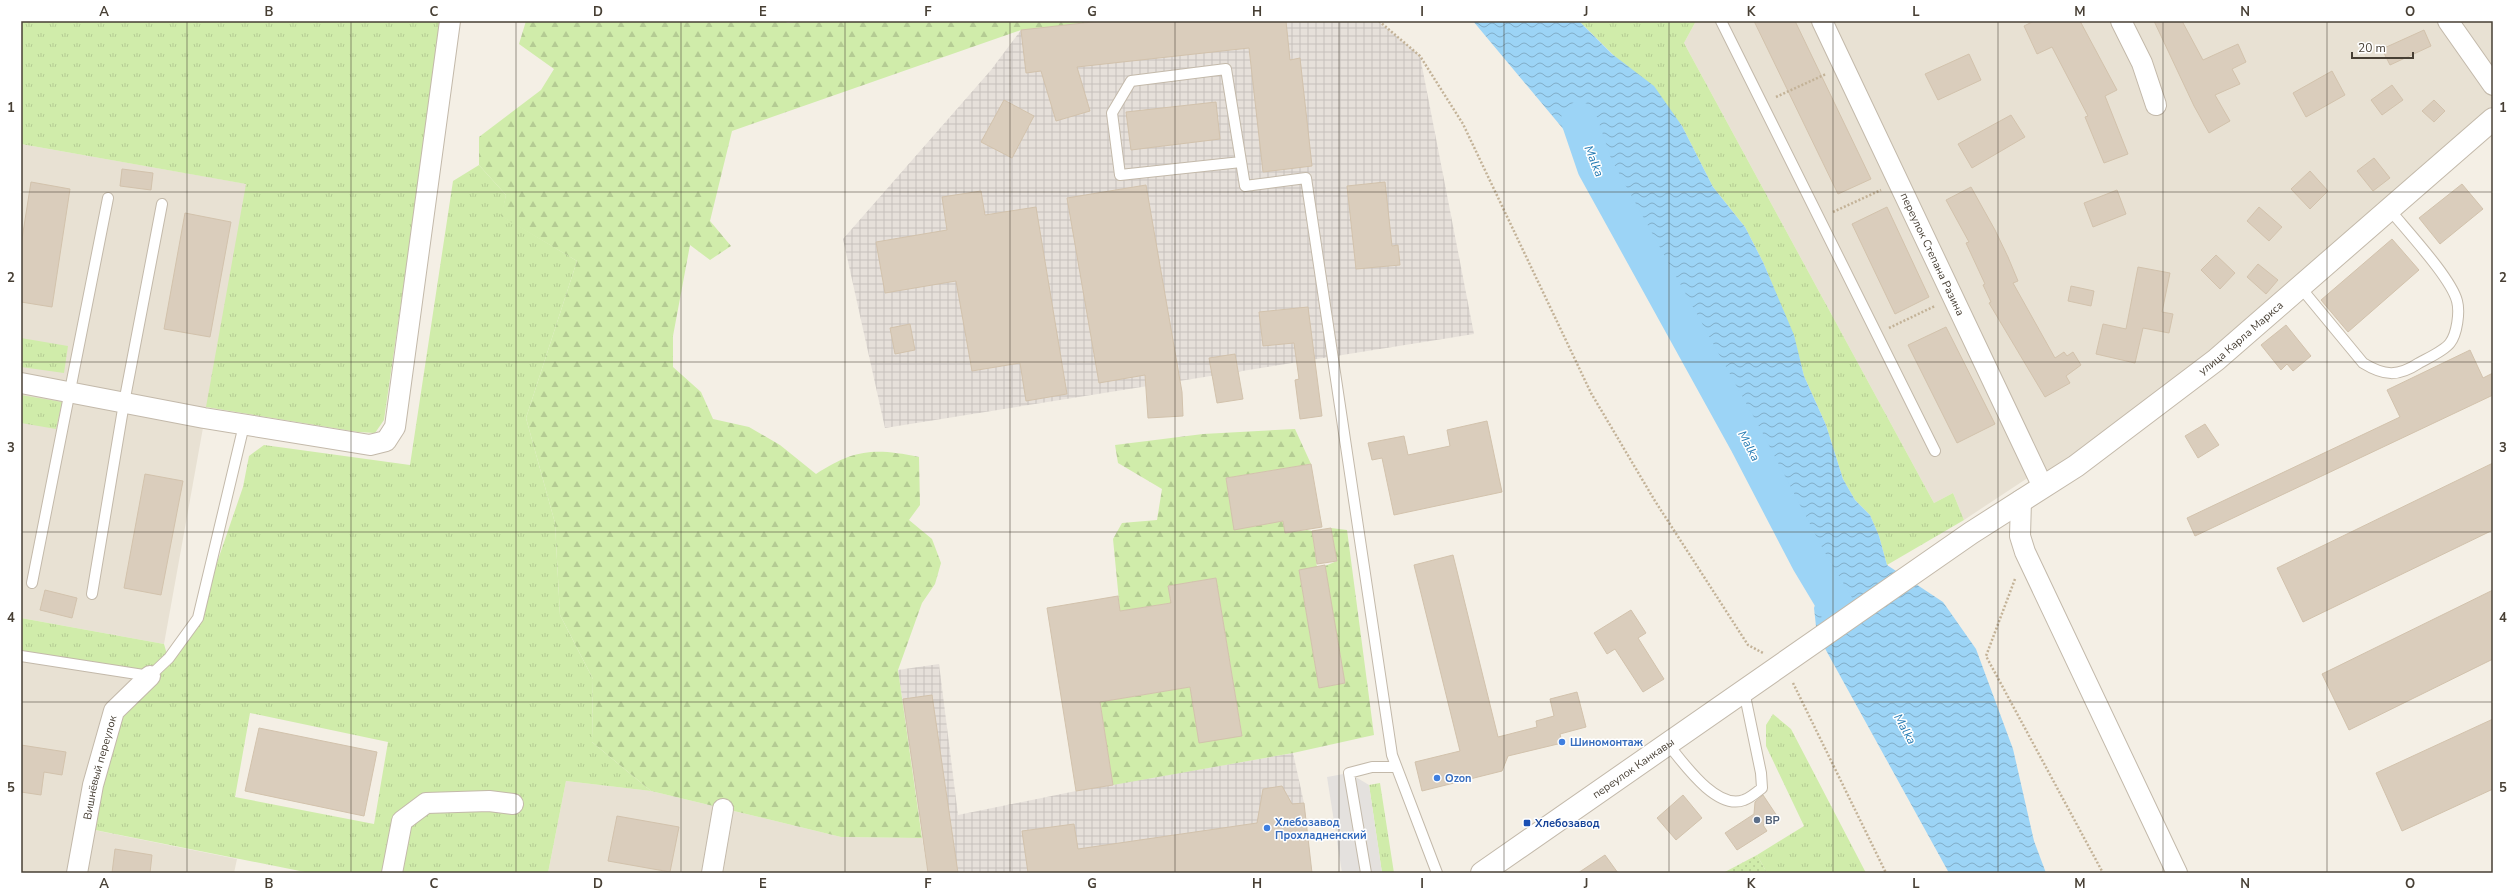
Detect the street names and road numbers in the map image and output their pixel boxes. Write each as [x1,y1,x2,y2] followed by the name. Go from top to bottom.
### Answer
[1897,190,1968,318] street label: переулок Степана Разина
[2196,298,2287,379] street label: улица Карла Маркса
[80,714,120,821] street label: Вишнёвый переулок
[1589,735,1677,802] street label: переулок Канкавы

